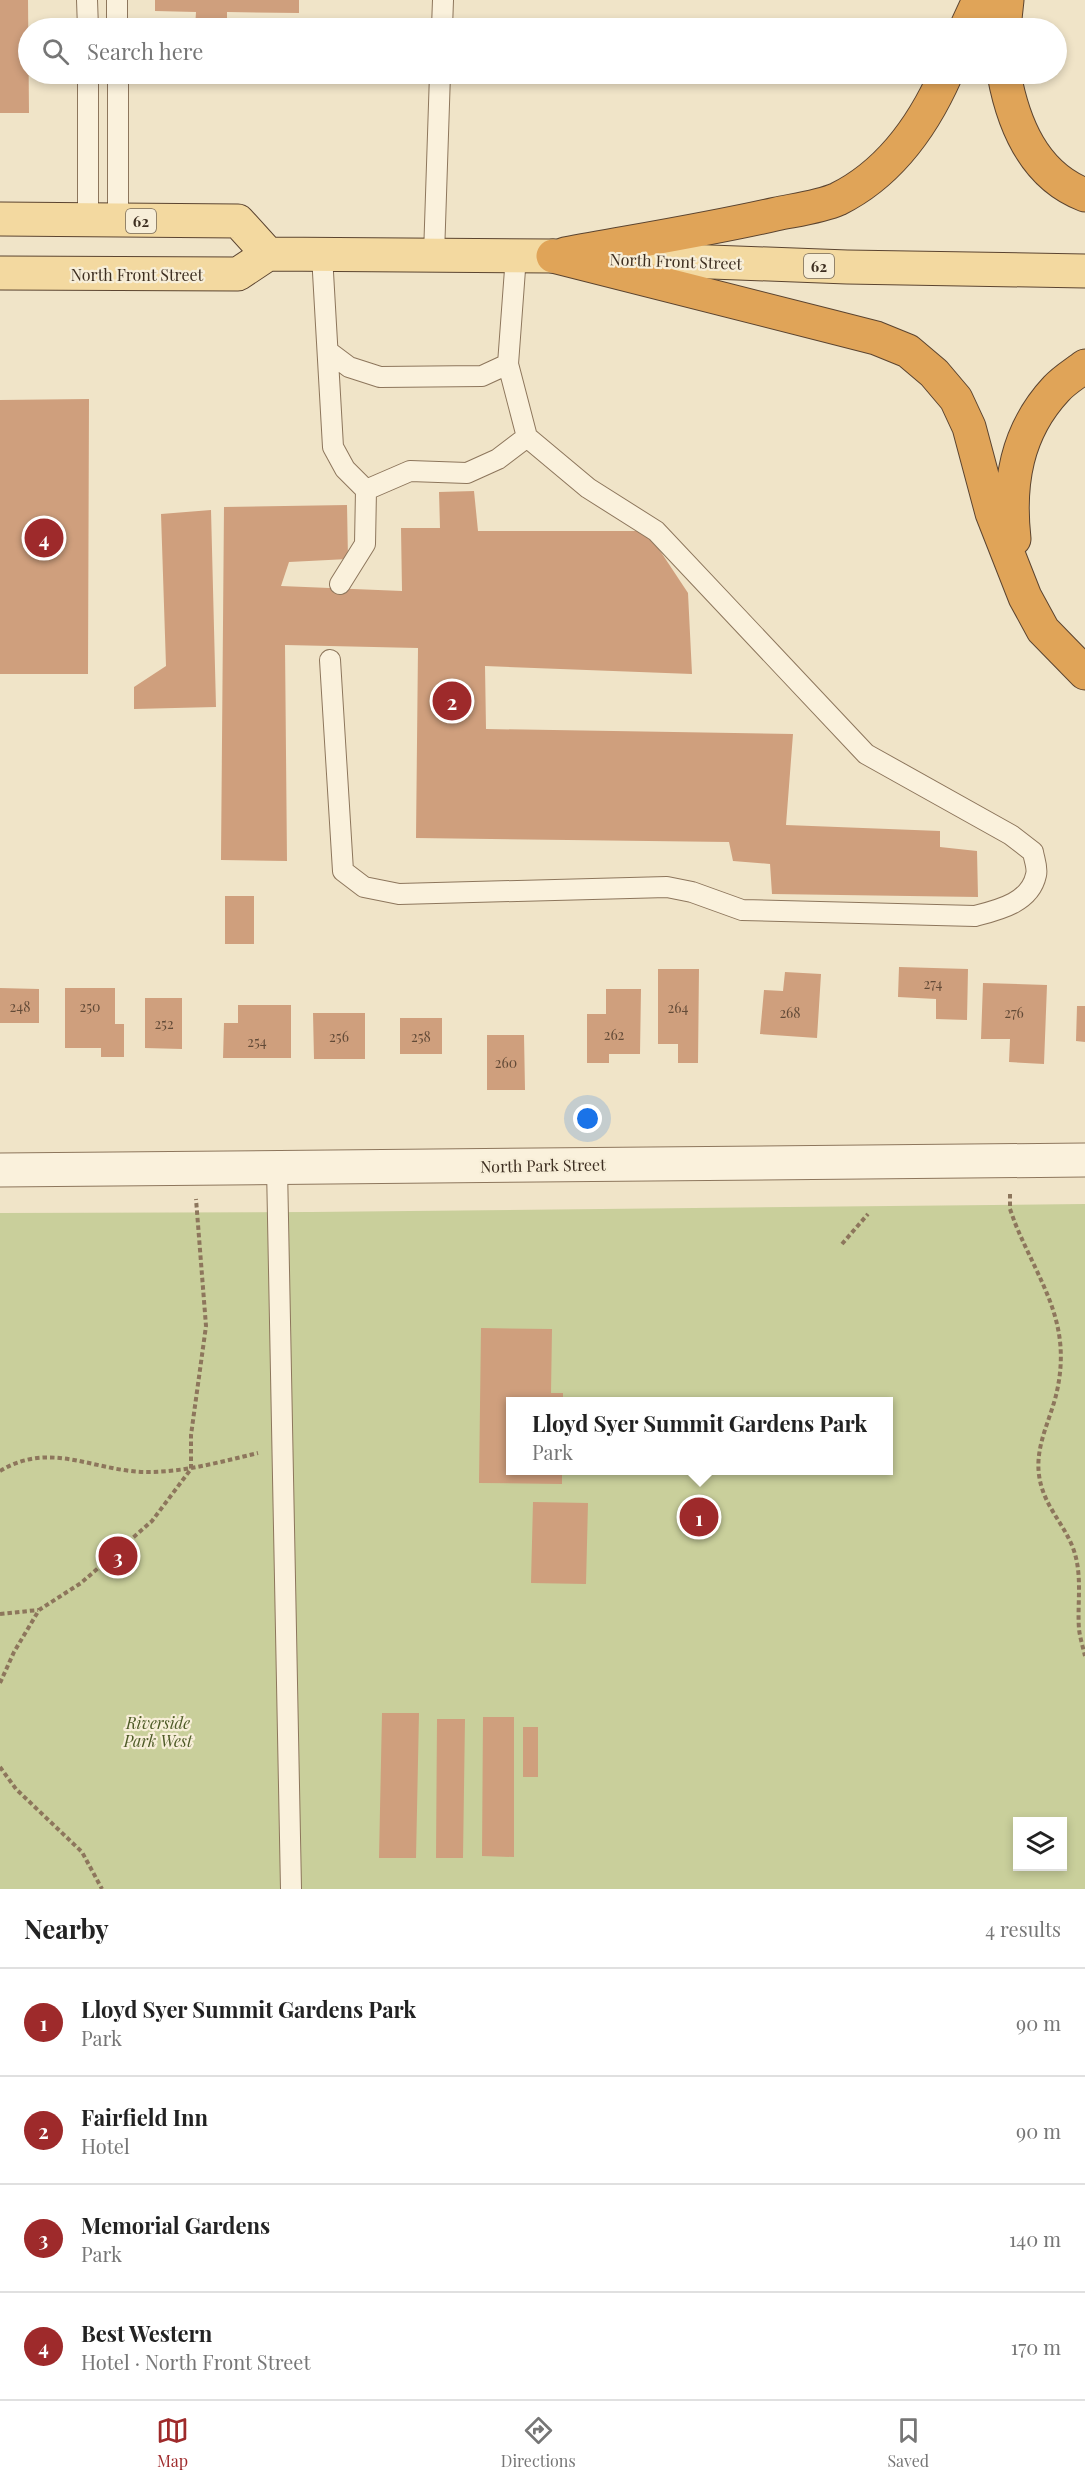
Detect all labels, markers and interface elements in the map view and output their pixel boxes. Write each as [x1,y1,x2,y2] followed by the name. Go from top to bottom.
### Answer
[18,18,1067,84] search box
[39,35,72,68] icon: search
[87,36,203,66] text: Search here
[126,209,156,233] road number: 62
[609,248,743,274] street label: North Front Street
[804,254,834,278] road number: 62
[71,264,204,285] street label: North Front Street
[24,516,63,560] pin: 4
[432,678,472,724] pin: 2
[924,974,942,993] house number: 274
[10,997,30,1016] house number: 248
[80,997,100,1016] house number: 250
[668,998,689,1017] house number: 264
[779,1003,801,1022] house number: 268
[1004,1003,1024,1022] house number: 276
[154,1014,174,1033] house number: 252
[604,1025,625,1044] house number: 262
[329,1027,349,1046] house number: 256
[411,1027,431,1046] house number: 258
[247,1032,267,1051] house number: 254
[495,1053,517,1072] house number: 260
[573,1104,602,1133] your location
[480,1153,606,1177] street label: North Park Street
[506,1397,893,1475] popup
[532,1408,867,1438] text: Lloyd Syer Summit Gardens Park
[532,1438,573,1465] text: Park
[680,1494,718,1540] pin: 1
[98,1534,138,1578] pin: 3
[123,1712,193,1751] park label: Riverside Park West
[1013,1817,1067,1871] map controls
[1013,1817,1067,1871] button: layers
[24,1911,109,1946] text: Nearby
[985,1915,1061,1942] text: 4 results
[81,1994,416,2024] text: Lloyd Syer Summit Gardens Park
[40,2009,47,2036] text: 1
[1016,2009,1061,2036] text: 90 m
[81,2024,122,2051] text: Park
[81,2102,208,2132] text: Fairfield Inn
[38,2117,49,2144] text: 2
[1016,2117,1061,2144] text: 90 m
[81,2132,130,2159] text: Hotel
[81,2210,270,2240] text: Memorial Gardens
[39,2225,48,2252] text: 3
[1009,2225,1061,2252] text: 140 m
[81,2240,122,2267] text: Park
[81,2318,212,2348] text: Best Western
[38,2333,49,2360] text: 4
[1011,2333,1061,2360] text: 170 m
[81,2348,311,2375] text: Hotel · North Front Street
[156,2414,189,2471] tab: Map
[501,2414,576,2471] tab: Directions
[887,2414,929,2471] tab: Saved

